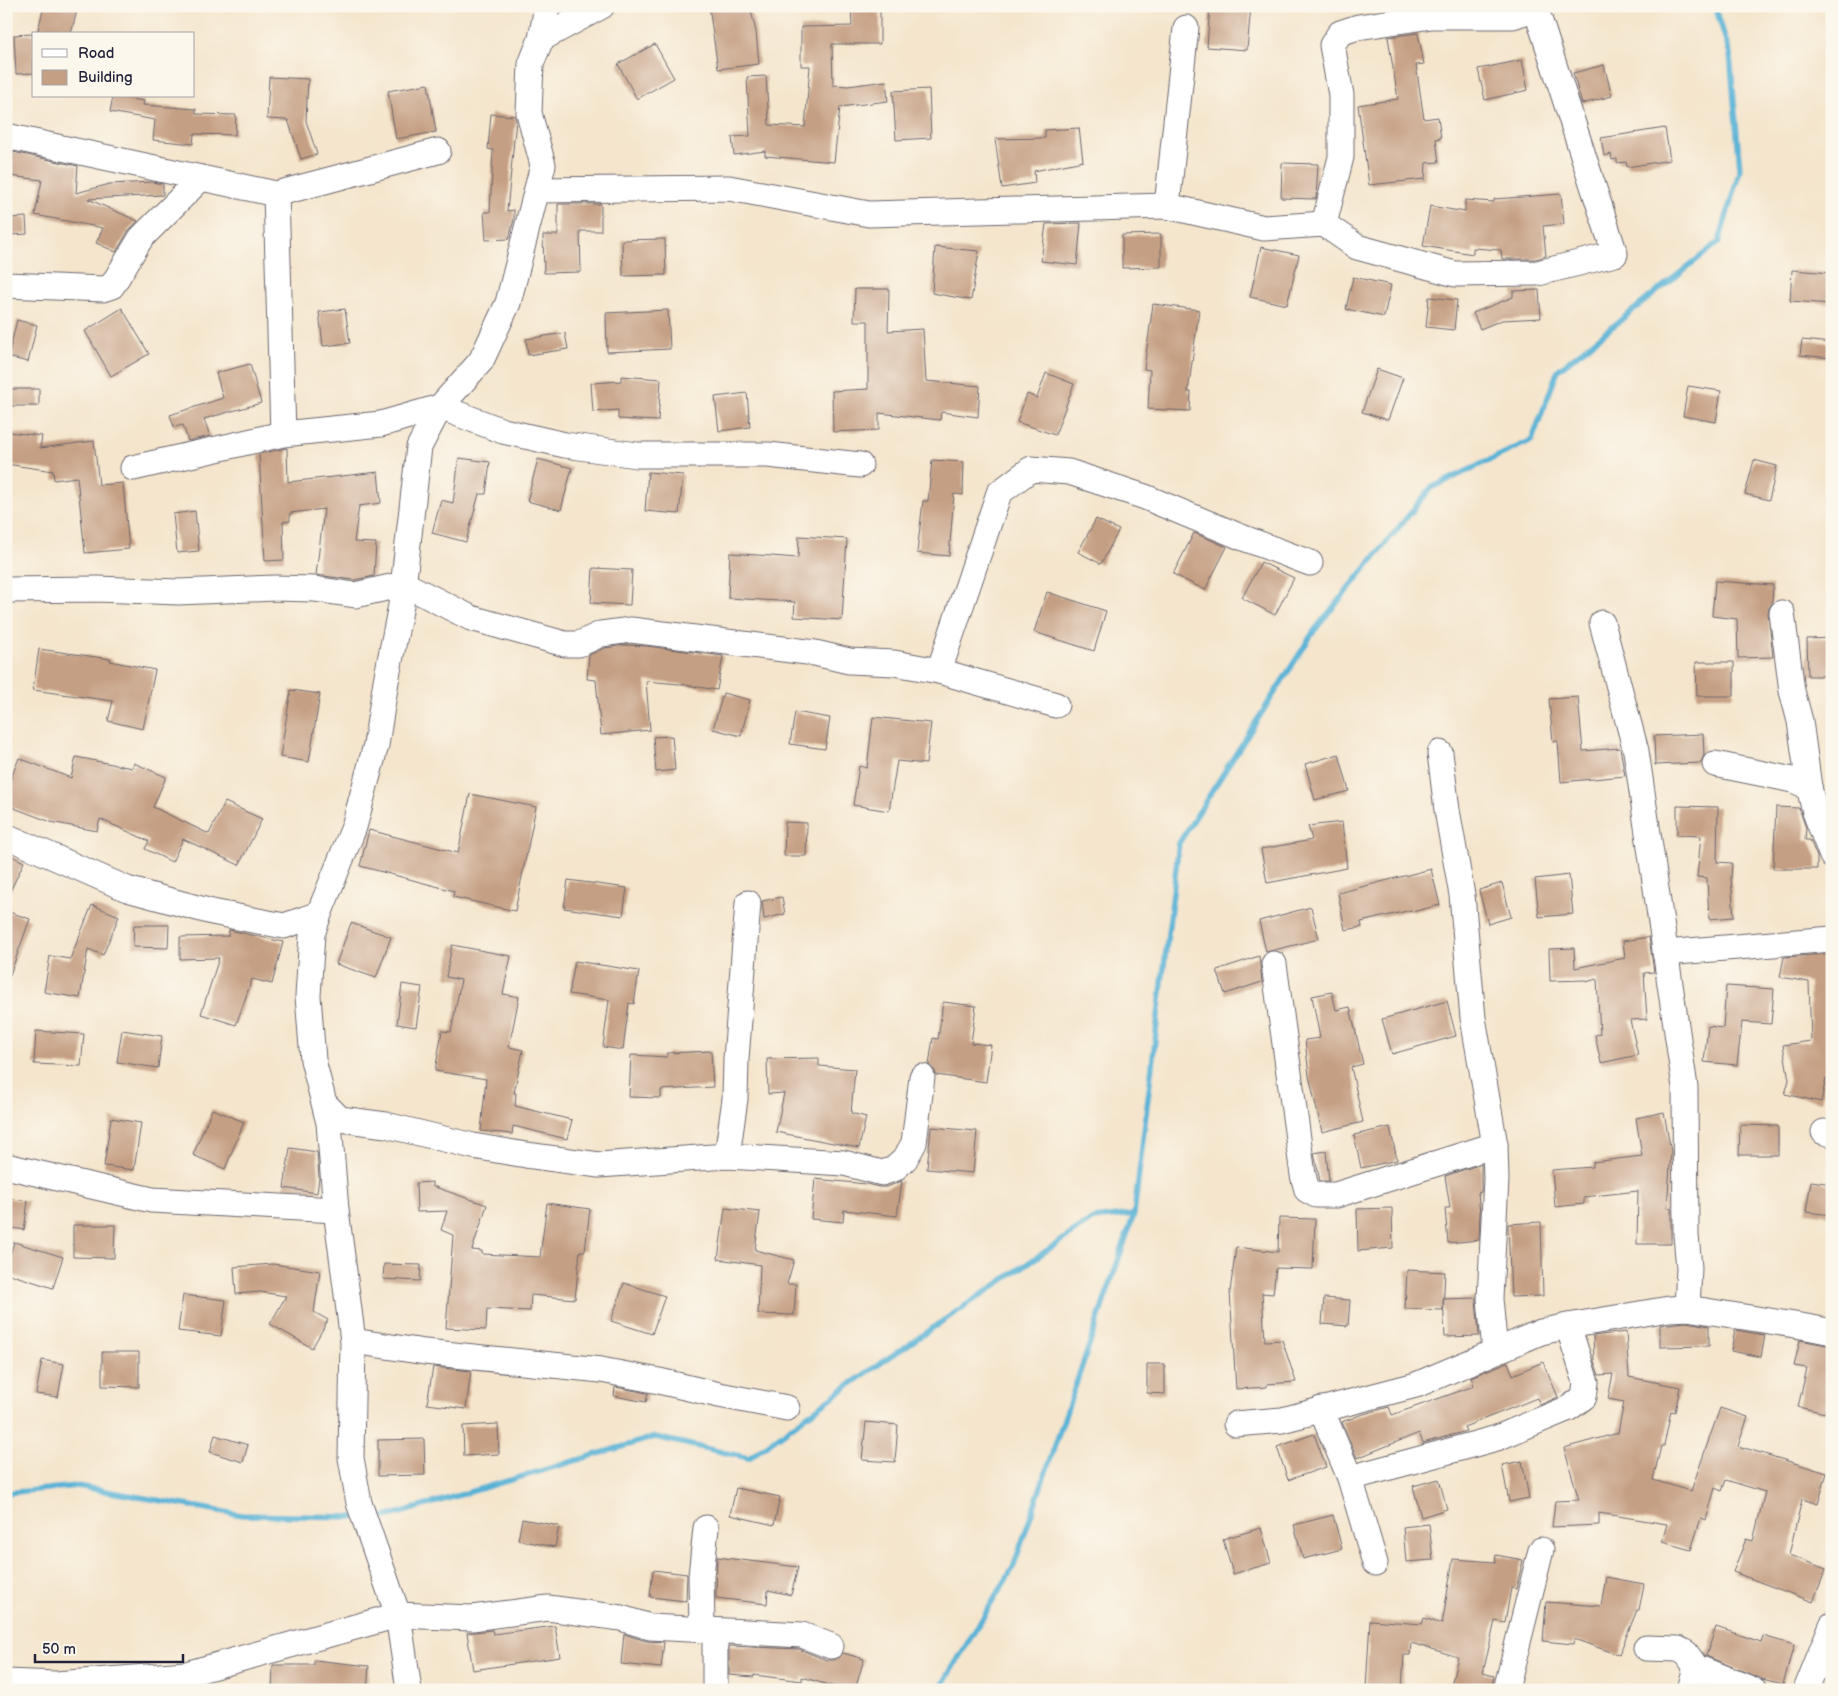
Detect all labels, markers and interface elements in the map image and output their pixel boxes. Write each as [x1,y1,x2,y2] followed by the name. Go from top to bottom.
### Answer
[32,32,195,98] legend
[78,44,114,63] text: Road
[78,68,133,87] text: Building
[35,1631,182,1663] scale bar
[42,1640,76,1659] text: 50 m

